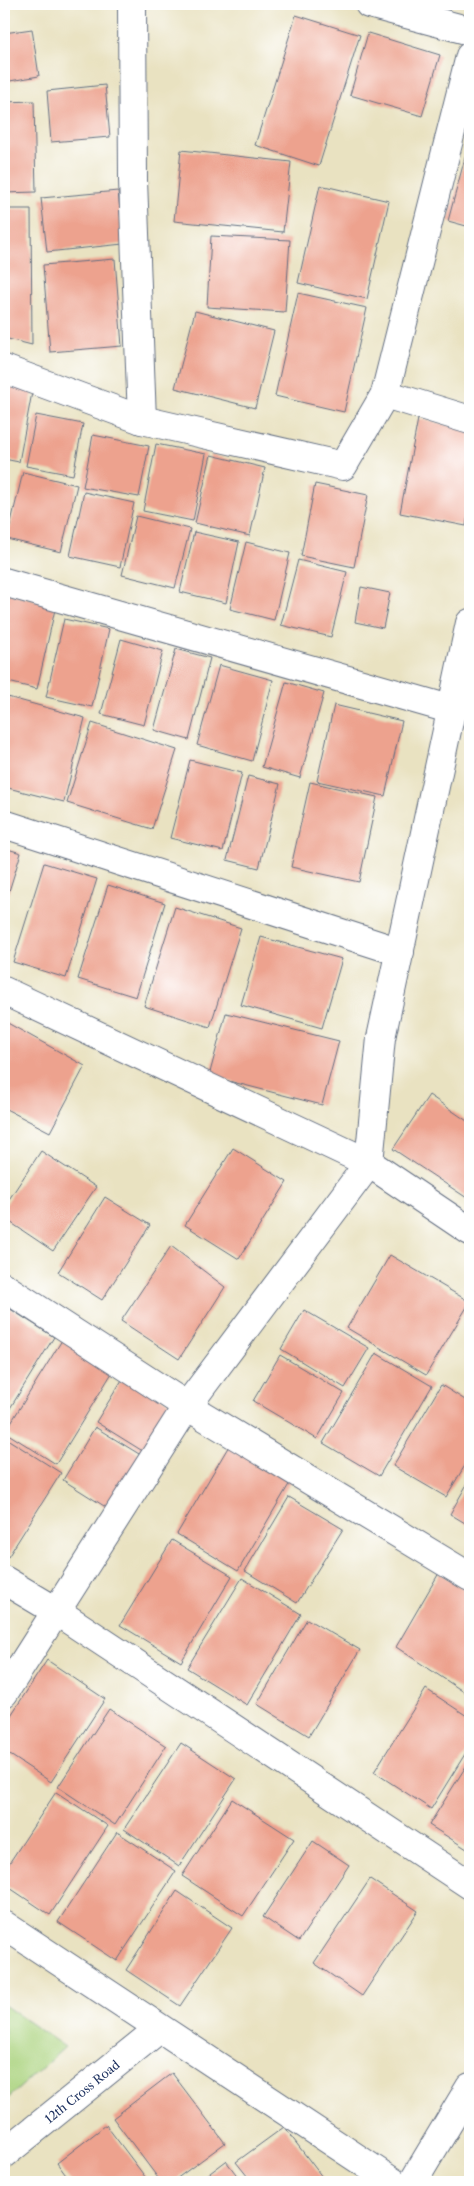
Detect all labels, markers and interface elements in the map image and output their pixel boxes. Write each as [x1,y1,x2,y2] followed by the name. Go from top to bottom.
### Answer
[41,2056,123,2126] street label: 12th Cross Road

